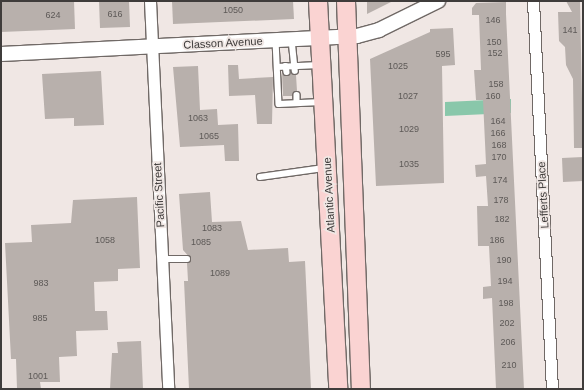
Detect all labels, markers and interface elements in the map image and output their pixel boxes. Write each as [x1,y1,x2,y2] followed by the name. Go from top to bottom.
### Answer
[223,5,243,15] house number: 1050
[107,9,123,19] house number: 616
[45,10,61,20] house number: 624
[485,15,501,25] house number: 146
[562,25,578,35] house number: 141
[183,34,263,52] street label: Classon Avenue
[486,37,502,47] house number: 150
[487,48,503,58] house number: 152
[435,49,451,59] house number: 595
[388,61,408,71] house number: 1025
[488,79,504,89] house number: 158
[398,91,418,101] house number: 1027
[485,91,501,101] house number: 160
[188,113,208,123] house number: 1063
[490,116,506,126] house number: 164
[399,124,419,134] house number: 1029
[490,128,506,138] house number: 166
[199,131,219,141] house number: 1065
[491,140,507,150] house number: 168
[491,152,507,162] house number: 170
[320,157,338,233] street label: Atlantic Avenue
[399,159,419,169] house number: 1035
[535,161,551,229] street label: Lefferts Place
[151,162,167,228] street label: Pacific Street
[492,175,508,185] house number: 174
[493,195,509,205] house number: 178
[494,214,510,224] house number: 182
[202,223,222,233] house number: 1083
[95,235,115,245] house number: 1058
[489,235,505,245] house number: 186
[191,237,211,247] house number: 1085
[496,255,512,265] house number: 190
[210,268,230,278] house number: 1089
[497,276,513,286] house number: 194
[33,278,49,288] house number: 983
[498,298,514,308] house number: 198
[32,313,48,323] house number: 985
[499,318,515,328] house number: 202
[500,337,516,347] house number: 206
[501,360,517,370] house number: 210
[28,371,48,381] house number: 1001

